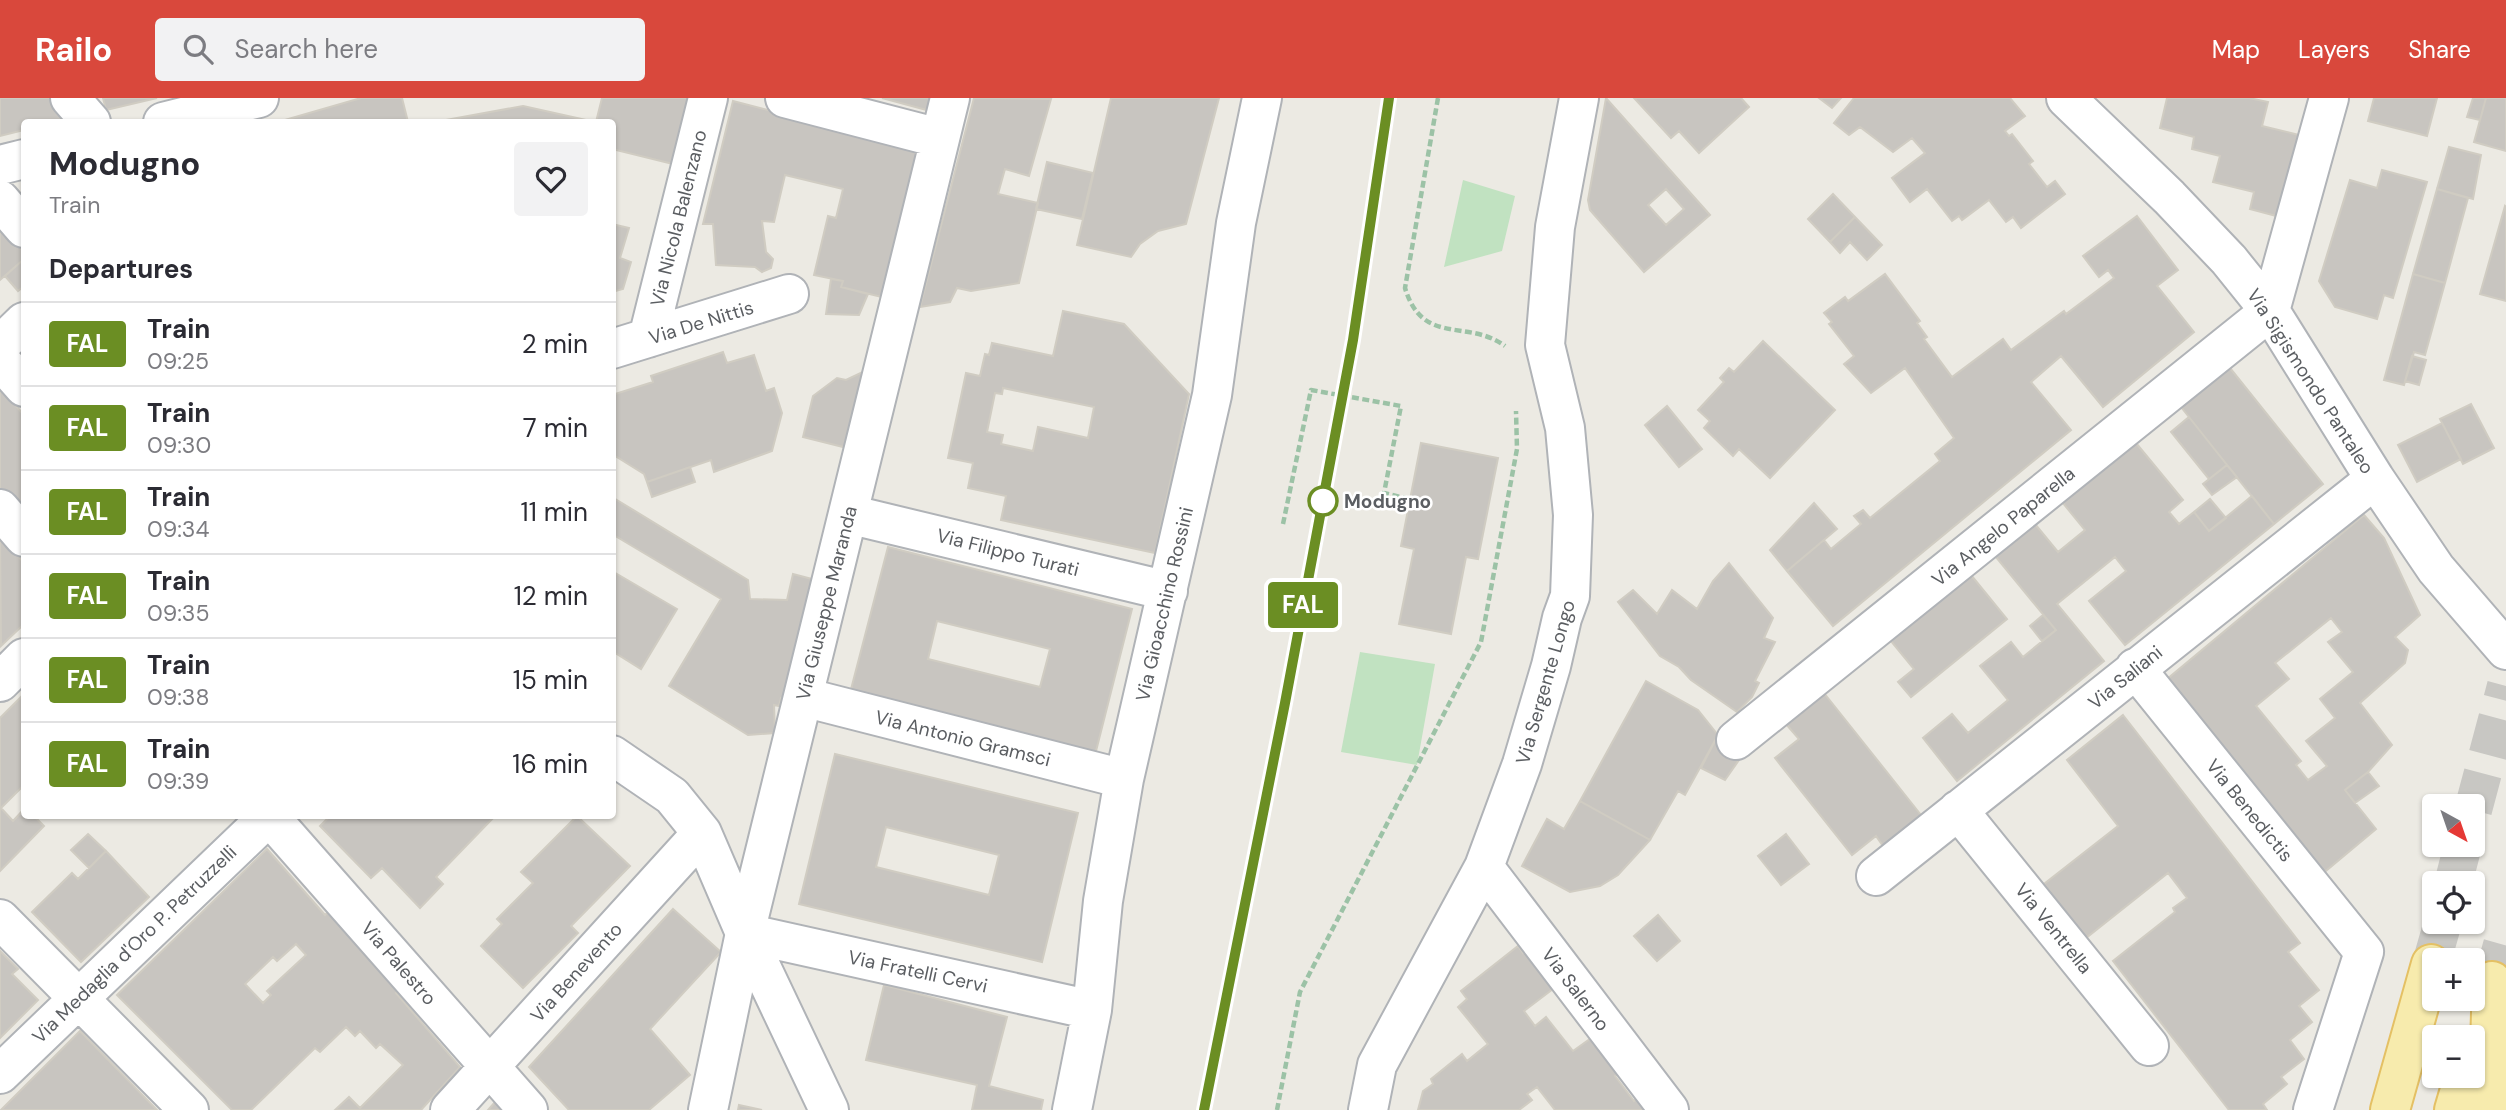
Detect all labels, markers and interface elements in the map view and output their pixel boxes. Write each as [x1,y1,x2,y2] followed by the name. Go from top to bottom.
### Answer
[155,18,645,81] search box
[35,28,113,71] text: Railo
[179,30,217,68] icon: search
[235,32,378,66] text: Search here
[2212,34,2260,65] text: Map
[2298,34,2370,65] text: Layers
[2408,34,2471,65] text: Share
[644,127,713,309] street label: Via Nicola Balenzano
[49,142,200,185] text: Modugno
[514,142,588,216] button: heart
[49,190,100,220] text: Train
[49,252,193,286] text: Departures
[2241,284,2380,479] street label: Via Sigismondo Pantaleo
[646,295,757,350] street label: Via De Nittis
[147,312,210,346] text: Train
[522,327,588,361] text: 2 min
[67,328,108,359] text: FAL
[147,346,209,376] text: 09:25
[147,396,210,430] text: Train
[523,411,588,445] text: 7 min
[67,412,108,443] text: FAL
[147,430,211,460] text: 09:30
[1927,461,2080,592] street label: Via Angelo Paparella
[147,480,210,514] text: Train
[1308,486,1338,516] marker: Modugno
[1344,489,1431,514] place label: Modugno
[521,495,588,529] text: 11 min
[67,496,108,527] text: FAL
[790,503,863,703] street label: Via Giuseppe Maranda
[1130,504,1199,704] street label: Via Gioacchino Rossini
[147,514,209,544] text: 09:34
[934,523,1082,582] street label: Via Filippo Turati
[147,564,210,598] text: Train
[514,579,588,613] text: 12 min
[67,580,108,611] text: FAL
[1263,582,1343,628] line badge: FAL
[1282,589,1324,620] text: FAL
[1510,597,1581,767] street label: Via Sergente Longo
[147,598,209,628] text: 09:35
[2083,640,2168,715] street label: Via Saliani
[147,648,210,682] text: Train
[513,663,588,697] text: 15 min
[67,664,108,695] text: FAL
[147,682,209,712] text: 09:38
[872,705,1053,772] street label: Via Antonio Gramsci
[147,732,210,766] text: Train
[512,747,588,781] text: 16 min
[67,748,108,779] text: FAL
[2200,754,2299,867] street label: Via Benedictis
[147,766,209,796] text: 09:39
[2422,794,2485,858] north arrow
[2422,794,2485,1088] map controls
[27,840,242,1049] street label: Via Medaglia d'Oro P. Petruzzelli
[2422,871,2485,934] button: locate
[2009,878,2098,979] street label: Via Ventrella
[355,916,442,1010] street label: Via Palestro
[525,917,628,1027] street label: Via Benevento
[1536,943,1615,1036] street label: Via Salerno
[846,944,990,998] street label: Via Fratelli Cervi
[2422,948,2485,1011] button: +
[2422,1025,2485,1088] button: −

